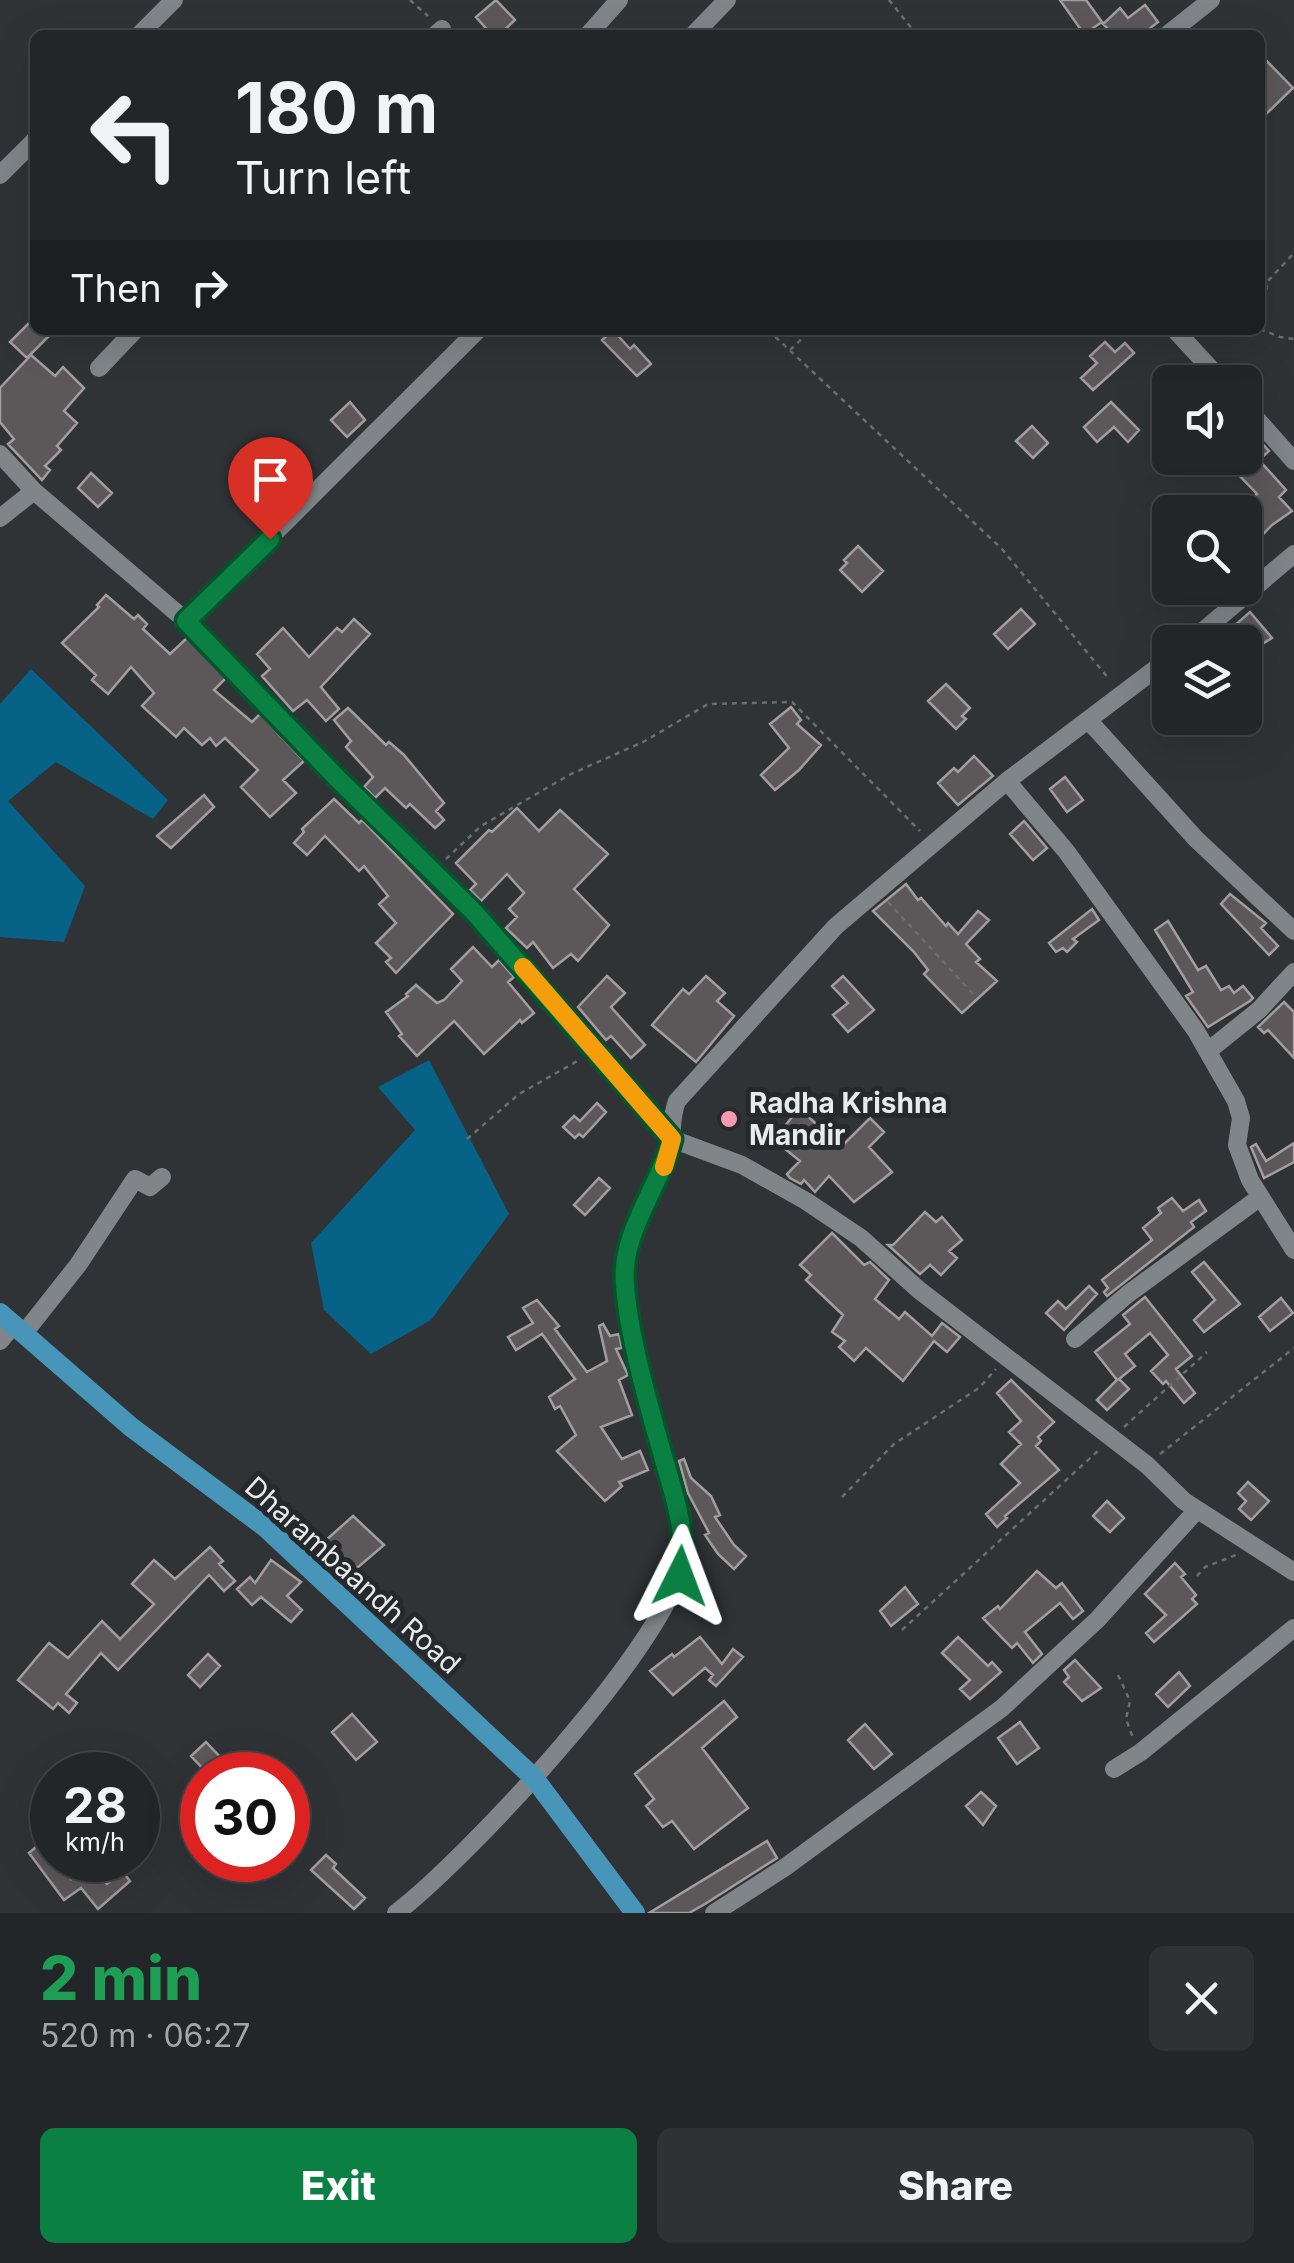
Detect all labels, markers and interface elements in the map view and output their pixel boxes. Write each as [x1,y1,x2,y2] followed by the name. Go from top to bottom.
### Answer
[235,65,438,150] text: 180 m
[70,70,200,200] icon: left
[235,150,411,205] text: Turn left
[182,260,237,315] icon: right
[70,265,162,311] text: Then
[1152,365,1262,735] map controls
[1152,365,1262,475] button: sound
[228,437,313,540] pin
[243,452,298,507] icon: arrive
[1152,495,1262,605] button: search
[1152,625,1262,735] button: layers
[749,1086,948,1152] place label: Radha Krishna Mandir
[718,1108,740,1130] marker: Radha Krishna Mandir
[238,1469,468,1681] street label: Dharambaandh Road
[628,1524,732,1628] position arrow
[180,1752,310,1882] speed limit sign: 30
[63,1775,127,1835] text: 28
[65,1827,125,1857] text: km/h
[40,1942,202,2014] text: 2 min
[1149,1946,1254,2051] button: close
[40,2016,250,2055] text: 520 m · 06:27
[40,2128,637,2243] button: Exit
[657,2128,1254,2243] button: Share

